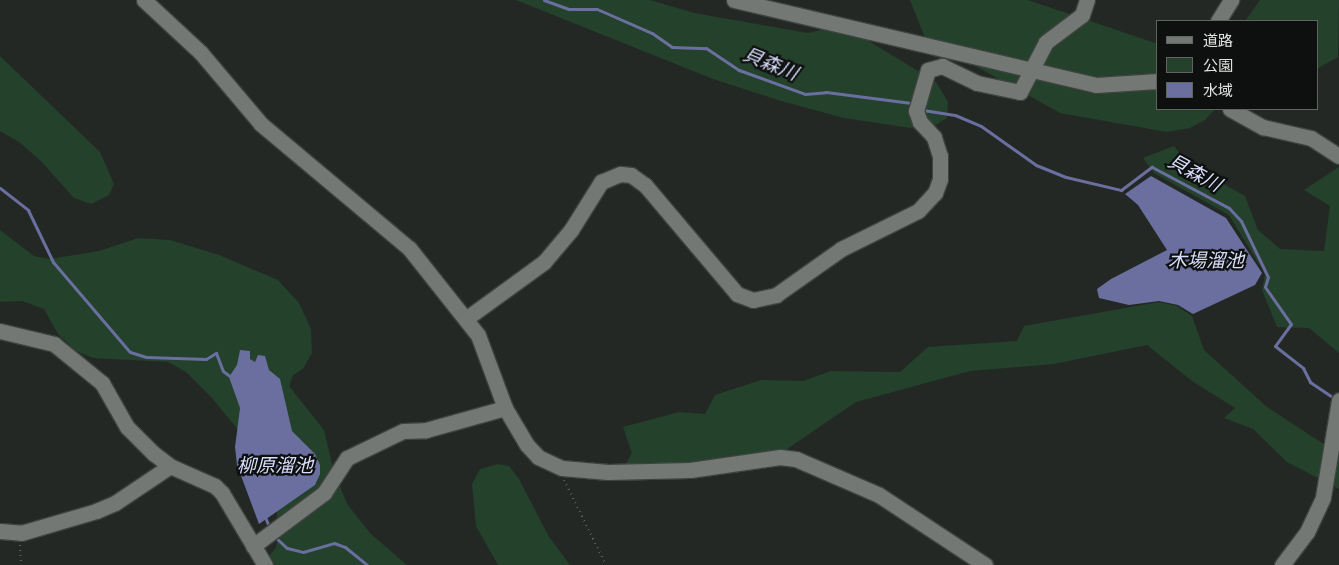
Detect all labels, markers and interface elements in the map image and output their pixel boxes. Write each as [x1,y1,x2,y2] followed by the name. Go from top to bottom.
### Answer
[1156,20,1319,110] legend
[1203,32,1233,50] text: 道路
[739,44,801,86] water label: 貝森川
[1203,57,1233,75] text: 公園
[1203,82,1233,100] text: 水域
[1163,151,1225,197] water label: 貝森川
[1168,251,1244,273] water label: 木場溜池
[237,456,313,478] water label: 柳原溜池

